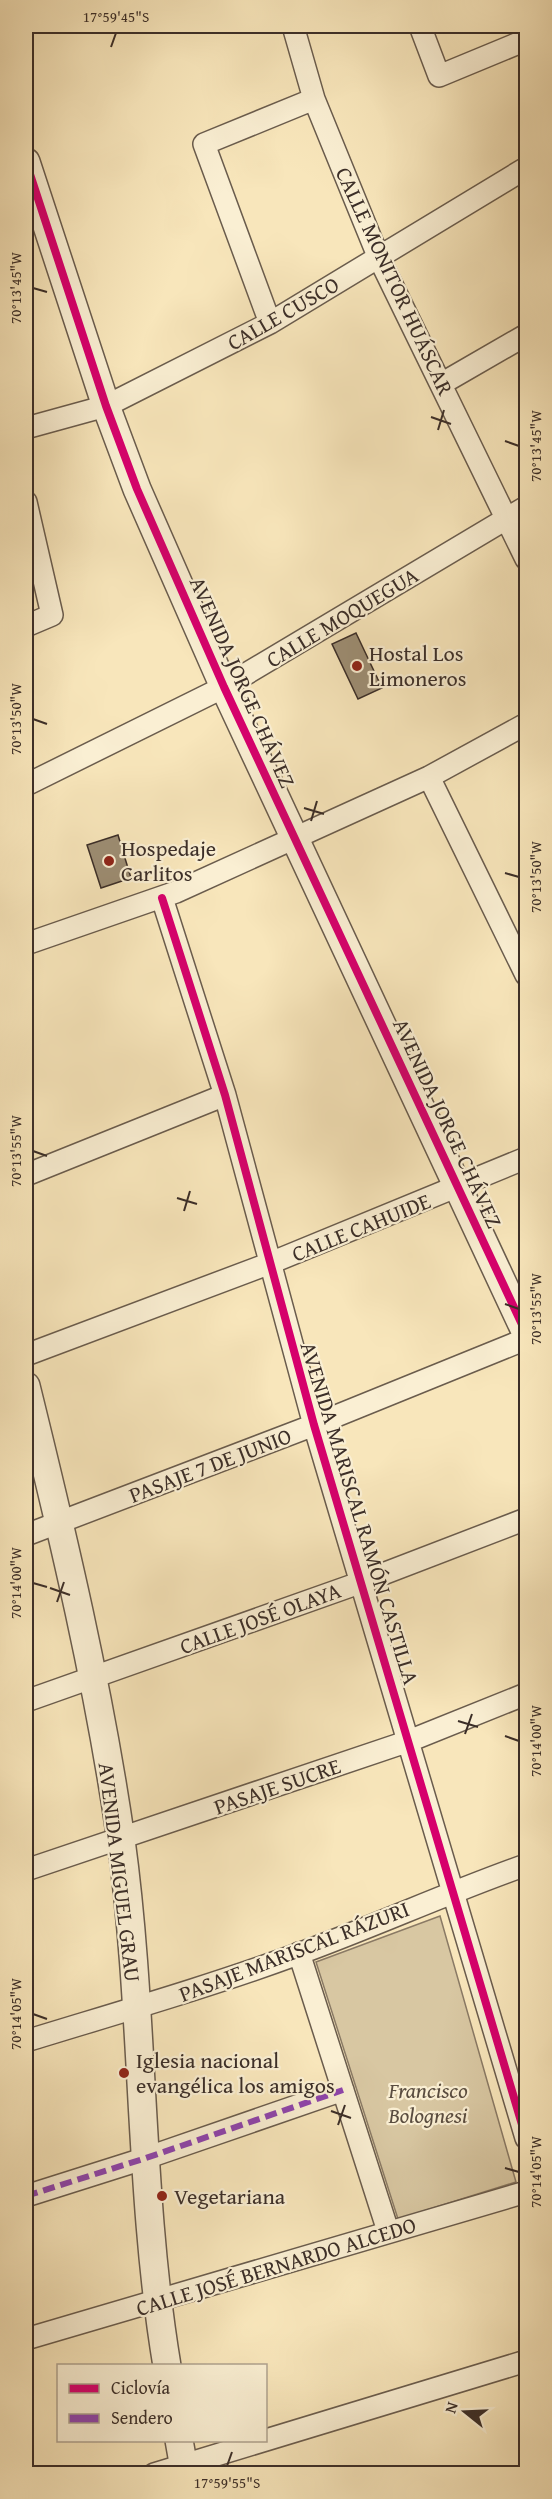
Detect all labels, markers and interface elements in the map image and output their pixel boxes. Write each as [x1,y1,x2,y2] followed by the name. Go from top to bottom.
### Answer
[83,6,149,27] text: 17°59'45"S
[328,162,462,401] street label: CALLE MONITOR HUÁSCAR
[5,252,26,324] text: 70°13'45"W
[221,268,345,358] street label: CALLE CUSCO
[525,410,546,482] text: 70°13'45"W
[260,559,425,675] street label: CALLE MOQUEGUA
[182,571,304,793] street label: AVENIDA JORGE CHÁVEZ
[369,637,466,694] place label: Hostal Los Limoneros
[350,659,364,673] marker: Hostal Los Limoneros
[5,683,26,755] text: 70°13'50"W
[121,832,216,889] place label: Hospedaje Carlitos
[525,841,546,913] text: 70°13'50"W
[102,854,116,868] marker: Hospedaje Carlitos
[385,1013,511,1233] street label: AVENIDA JORGE CHÁVEZ
[5,1115,26,1187] text: 70°13'55"W
[287,1185,435,1269] street label: CALLE CAHUIDE
[525,1273,546,1345] text: 70°13'55"W
[293,1338,428,1689] street label: AVENIDA MARISCAL RAMÓN CASTILLA
[124,1419,296,1511] street label: PASAJE 7 DE JUNIO
[5,1547,26,1619] text: 70°14'00"W
[175,1574,346,1662] street label: CALLE JOSÉ OLAYA
[525,1705,546,1777] text: 70°14'00"W
[209,1749,345,1823] street label: PASAJE SUCRE
[91,1760,149,1984] street label: AVENIDA MIGUEL GRAU
[174,1892,414,2010] street label: PASAJE MARISCAL RÁZURI
[5,1978,26,2050] text: 70°14'05"W
[136,2044,335,2101] place label: Iglesia nacional evangélica los amigos
[117,2066,131,2080] marker: Iglesia nacional evangélica los amigos
[387,2074,468,2131] park label: Francisco Bolognesi
[525,2136,546,2208] text: 70°14'05"W
[174,2180,286,2212] place label: Vegetariana
[155,2189,169,2203] marker: Vegetariana
[132,2208,420,2324] street label: CALLE JOSÉ BERNARDO ALCEDO
[57,2364,267,2442] legend
[111,2374,170,2401] text: Ciclovía
[435,2382,495,2442] north arrow
[438,2398,464,2416] text: N
[111,2404,173,2431] text: Sendero
[194,2472,260,2493] text: 17°59'55"S

